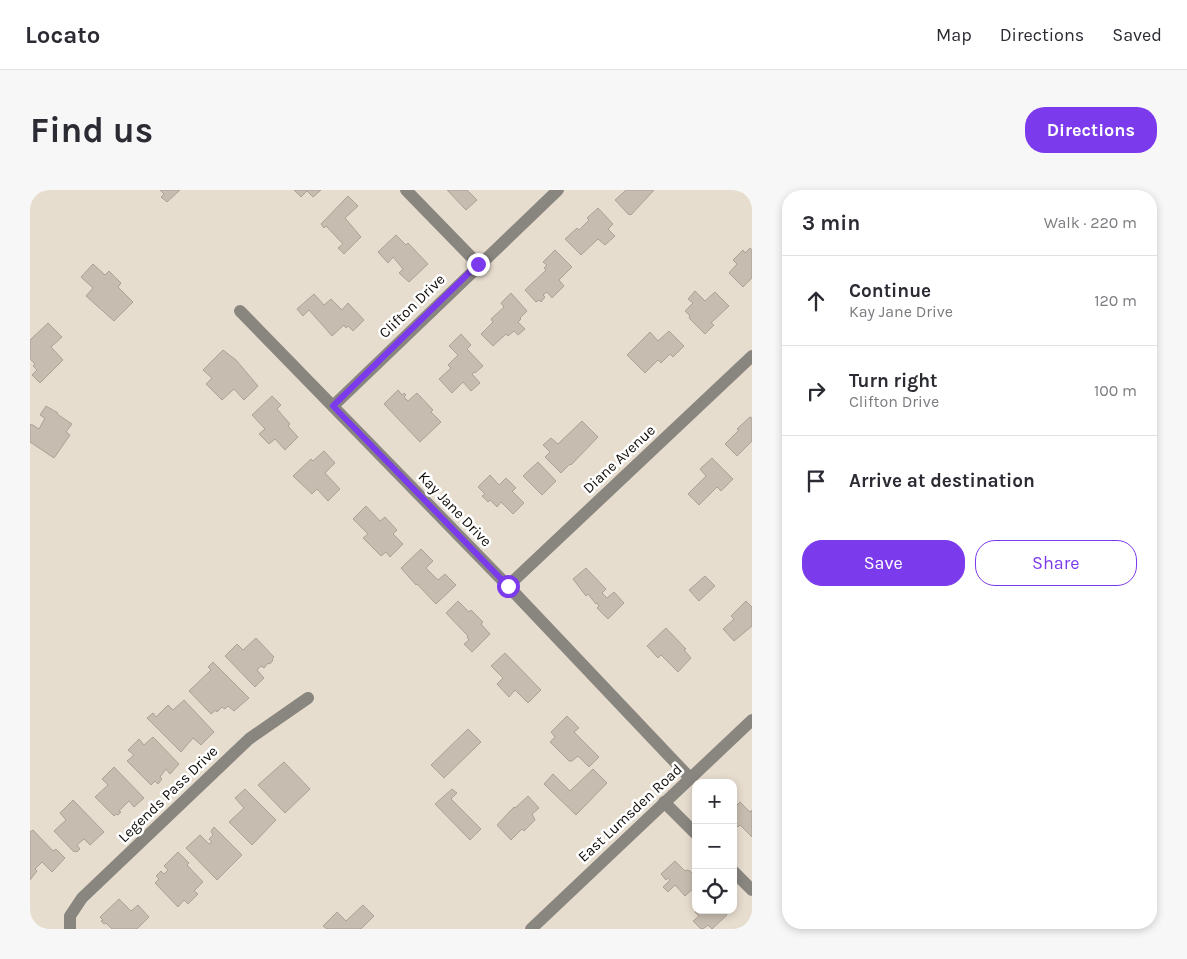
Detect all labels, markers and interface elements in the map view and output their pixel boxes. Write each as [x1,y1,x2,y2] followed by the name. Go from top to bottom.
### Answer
[25,21,100,49] text: Locato
[936,24,972,46] text: Map
[1000,24,1084,46] text: Directions
[1112,24,1162,46] text: Saved
[1025,107,1157,153] button: Directions
[30,110,153,151] text: Find us
[802,211,860,235] text: 3 min
[1044,213,1137,232] text: Walk · 220 m
[467,253,490,276] route end
[375,270,449,342] street label: Clifton Drive
[849,280,931,302] text: Continue
[802,287,830,315] icon: ahead
[1094,291,1137,310] text: 120 m
[849,302,953,321] text: Kay Jane Drive
[849,370,938,392] text: Turn right
[802,377,830,405] icon: right
[1094,381,1137,400] text: 100 m
[849,392,939,411] text: Clifton Drive
[579,421,659,497] street label: Diane Avenue
[802,467,830,495] icon: arrive
[415,468,495,550] street label: Kay Jane Drive
[849,470,1035,492] text: Arrive at destination
[802,540,965,586] button: Save
[975,540,1137,586] button: Share
[497,575,520,598] route start
[115,742,221,846] street label: Legends Pass Drive
[574,760,686,866] street label: East Lumsden Road
[692,779,737,914] map controls
[692,779,737,824] button: +
[692,824,737,869] button: −
[692,869,737,914] button: locate

